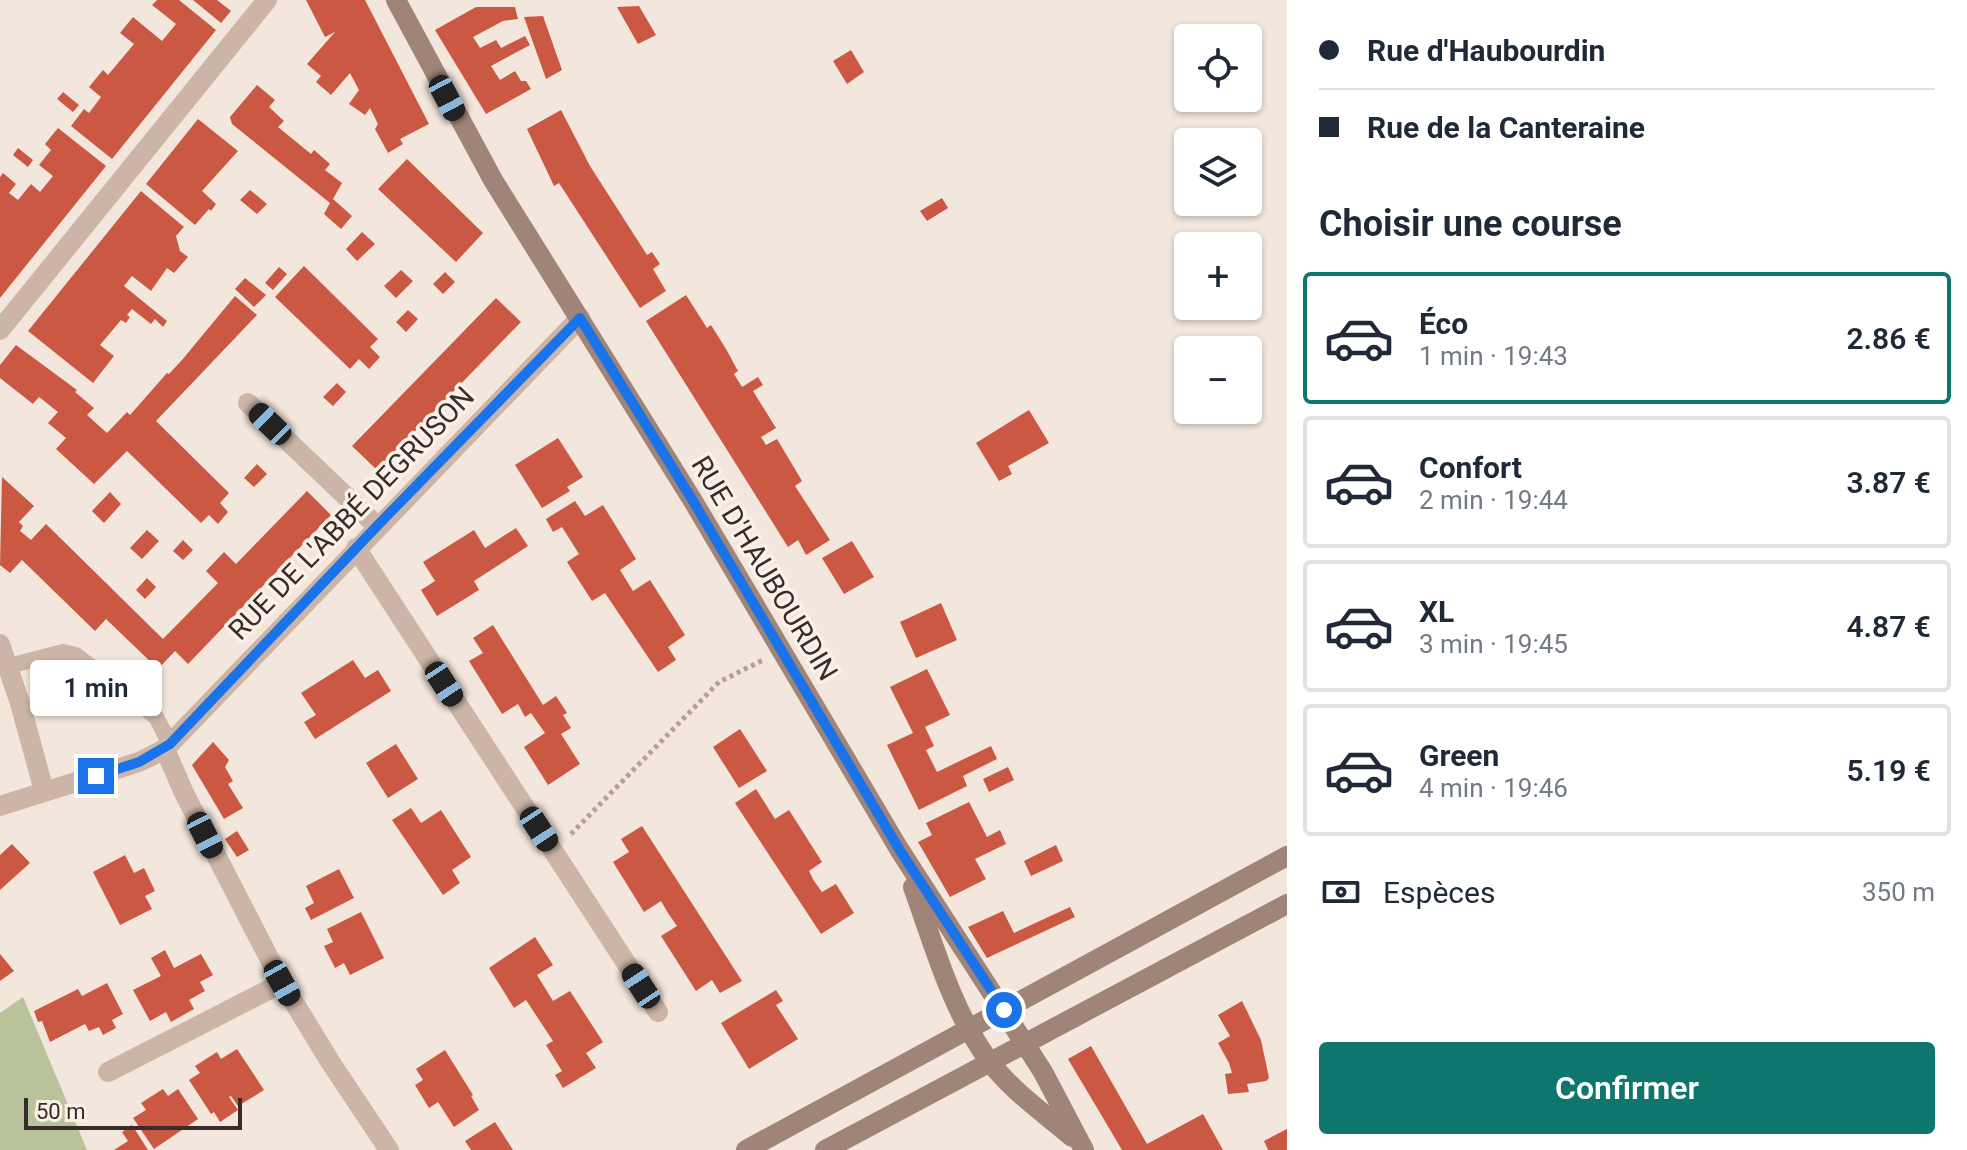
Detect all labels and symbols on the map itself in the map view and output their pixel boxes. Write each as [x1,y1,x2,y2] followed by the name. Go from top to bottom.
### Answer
[425,71,469,125] car
[222,380,481,647] street label: RUE DE L'ABBÉ DEGRUSON
[244,399,296,449] car
[684,450,845,686] street label: RUE D'HAUBOURDIN
[421,657,467,711] car
[30,660,162,716] callout: 1 min
[78,758,114,794] route end
[516,802,562,856] car
[183,808,227,862] car
[260,956,304,1010] car
[618,959,664,1013] car
[986,992,1022,1028] route start
[24,1094,242,1130] scale bar

